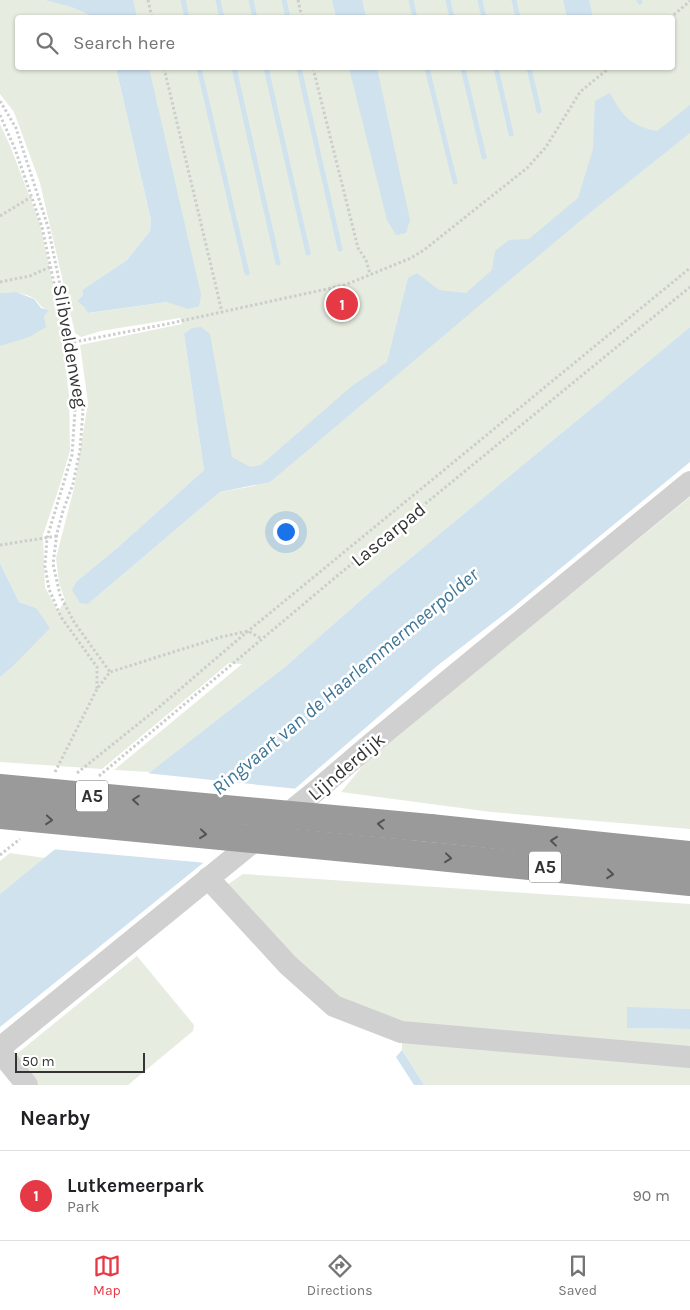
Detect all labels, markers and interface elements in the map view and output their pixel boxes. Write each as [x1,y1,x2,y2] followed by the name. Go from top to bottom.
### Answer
[15,15,675,70] search box
[33,29,61,57] icon: search
[73,32,175,54] text: Search here
[48,283,92,410] street label: Slibveldenweg
[326,285,358,323] pin: 1
[347,498,430,571] street label: Lascarpad
[273,519,299,545] your location
[207,562,484,800] water label: Ringvaart van de Haarlemmermeerpolder
[304,728,390,805] street label: Lijnderdijk
[76,780,108,811] road number: A5
[132,795,140,806] one-way arrow
[45,814,53,825] one-way arrow
[377,819,385,830] one-way arrow
[199,828,207,839] one-way arrow
[550,836,558,847] one-way arrow
[444,852,452,863] one-way arrow
[529,852,561,882] road number: A5
[606,868,614,879] one-way arrow
[15,1050,145,1073] scale bar
[22,1053,55,1070] text: 50 m
[20,1106,90,1130] text: Nearby
[67,1175,204,1197] text: Lutkemeerpark
[33,1186,39,1205] text: 1
[632,1186,670,1205] text: 90 m
[67,1197,99,1216] text: Park
[93,1252,121,1299] tab: Map
[307,1252,373,1299] tab: Directions
[558,1252,597,1299] tab: Saved

